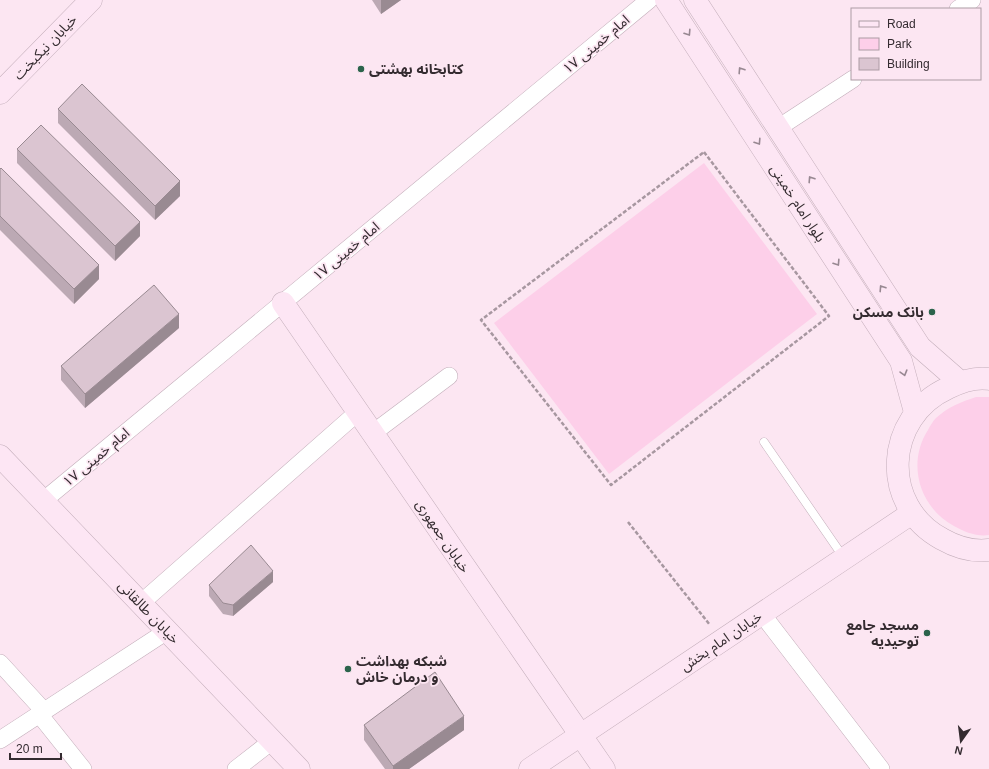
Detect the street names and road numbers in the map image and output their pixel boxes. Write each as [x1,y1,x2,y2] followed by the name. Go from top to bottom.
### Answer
[10,11,81,83] street label: خیابان نیکبخت
[559,12,634,79] street label: امام خمینی ۱۷
[765,161,829,247] street label: بلوار امام خمینی
[309,219,384,286] street label: امام خمینی ۱۷
[59,425,134,492] street label: امام خمینی ۱۷
[412,496,473,576] street label: خیابان جمهوری
[114,577,183,647] street label: خیابان طالقانی
[677,608,766,677] street label: خیابان امام بخش

